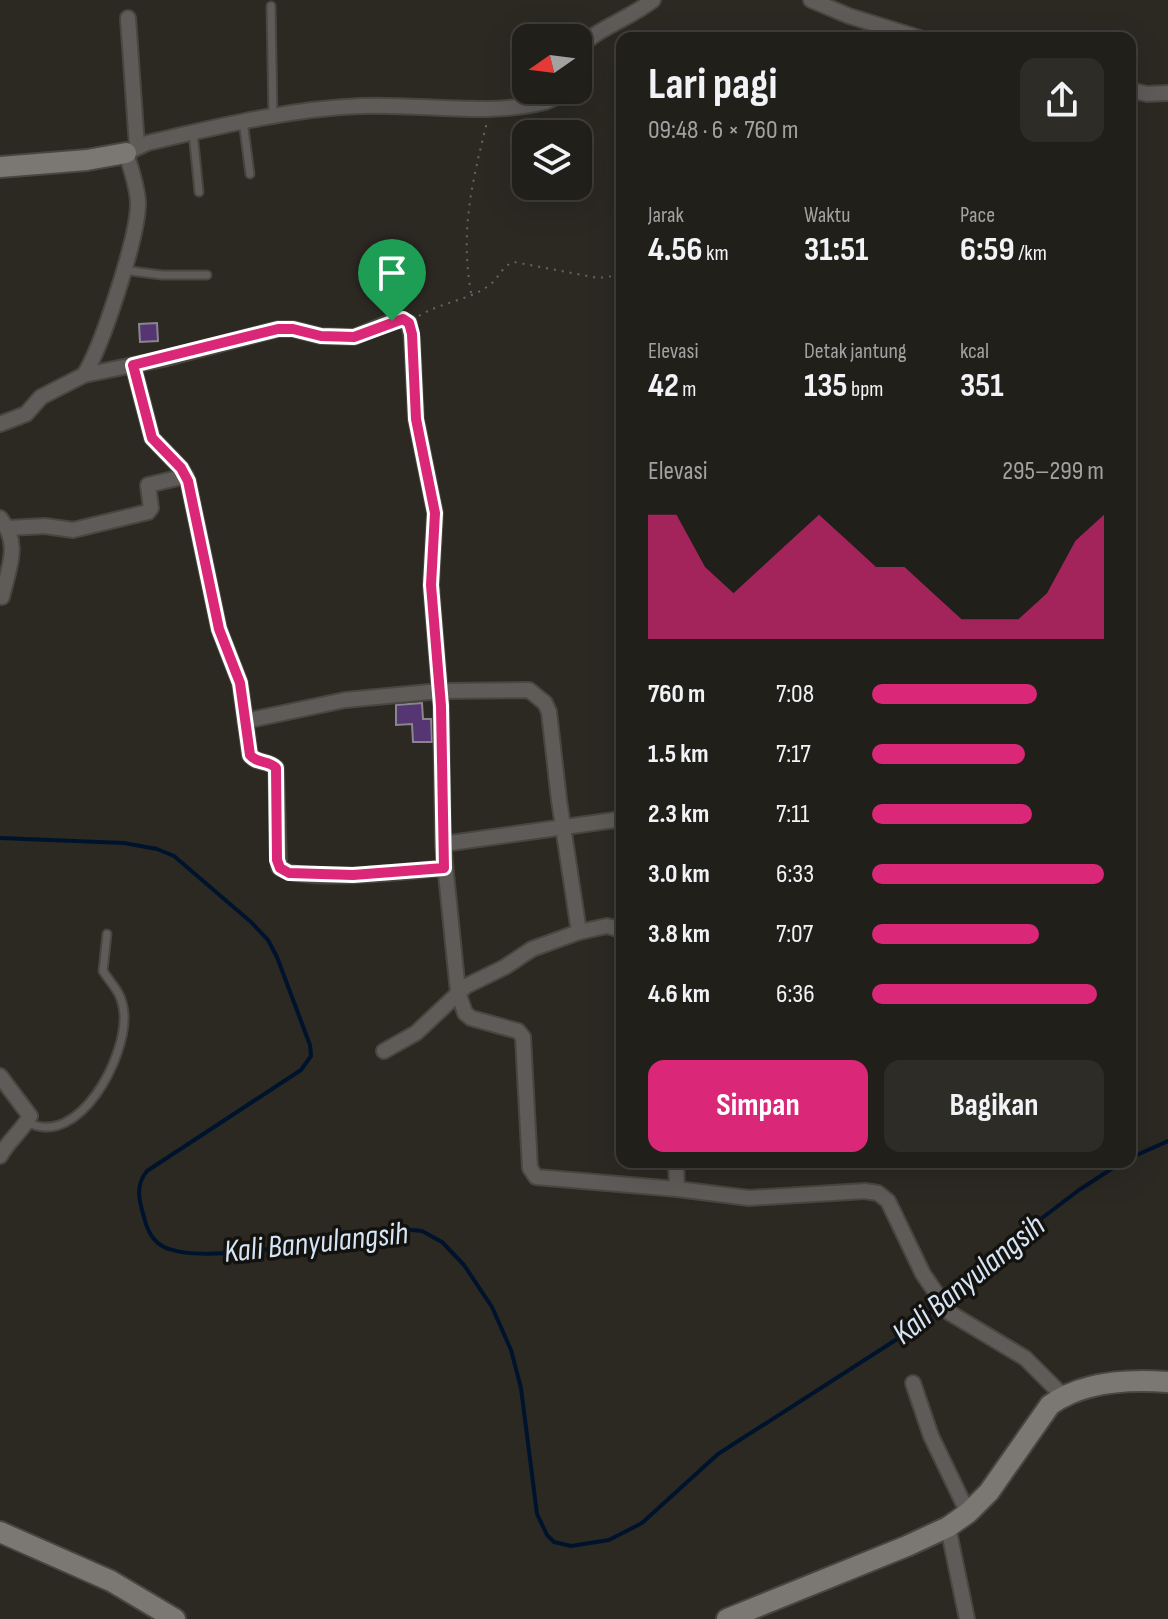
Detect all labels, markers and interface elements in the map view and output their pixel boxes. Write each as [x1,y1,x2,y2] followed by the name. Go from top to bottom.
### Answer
[512,24,592,104] north arrow
[512,24,592,200] map controls
[648,58,777,111] text: Lari pagi
[1020,58,1104,142] button: share
[648,115,798,146] text: 09:48 · 6 × 760 m
[512,120,592,200] button: layers
[648,202,684,229] text: Jarak
[804,202,851,229] text: Waktu
[960,202,995,229] text: Pace
[648,229,703,270] text: 4.56
[804,229,868,270] text: 31:51
[960,229,1015,270] text: 6:59
[358,239,426,321] pin
[703,240,729,267] text: km
[1015,240,1047,267] text: /km
[370,251,414,295] icon: arrive
[648,338,699,365] text: Elevasi
[804,338,907,365] text: Detak jantung
[960,338,989,365] text: kcal
[648,365,679,406] text: 42
[804,365,848,406] text: 135
[960,365,1004,406] text: 351
[679,376,696,403] text: m
[848,376,883,403] text: bpm
[648,456,708,487] text: Elevasi
[1002,456,1104,487] text: 295–299 m
[648,679,705,710] text: 760 m
[776,679,814,710] text: 7:08
[648,739,708,770] text: 1.5 km
[776,739,811,770] text: 7:17
[648,799,709,830] text: 2.3 km
[776,799,809,830] text: 7:11
[648,859,710,890] text: 3.0 km
[776,859,814,890] text: 6:33
[648,919,710,950] text: 3.8 km
[776,919,813,950] text: 7:07
[648,979,710,1010] text: 4.6 km
[776,979,815,1010] text: 6:36
[648,1060,868,1152] button: Simpan
[884,1060,1104,1152] button: Bagikan
[885,1207,1053,1353] water label: Kali Banyulangsih
[222,1214,410,1272] water label: Kali Banyulangsih

